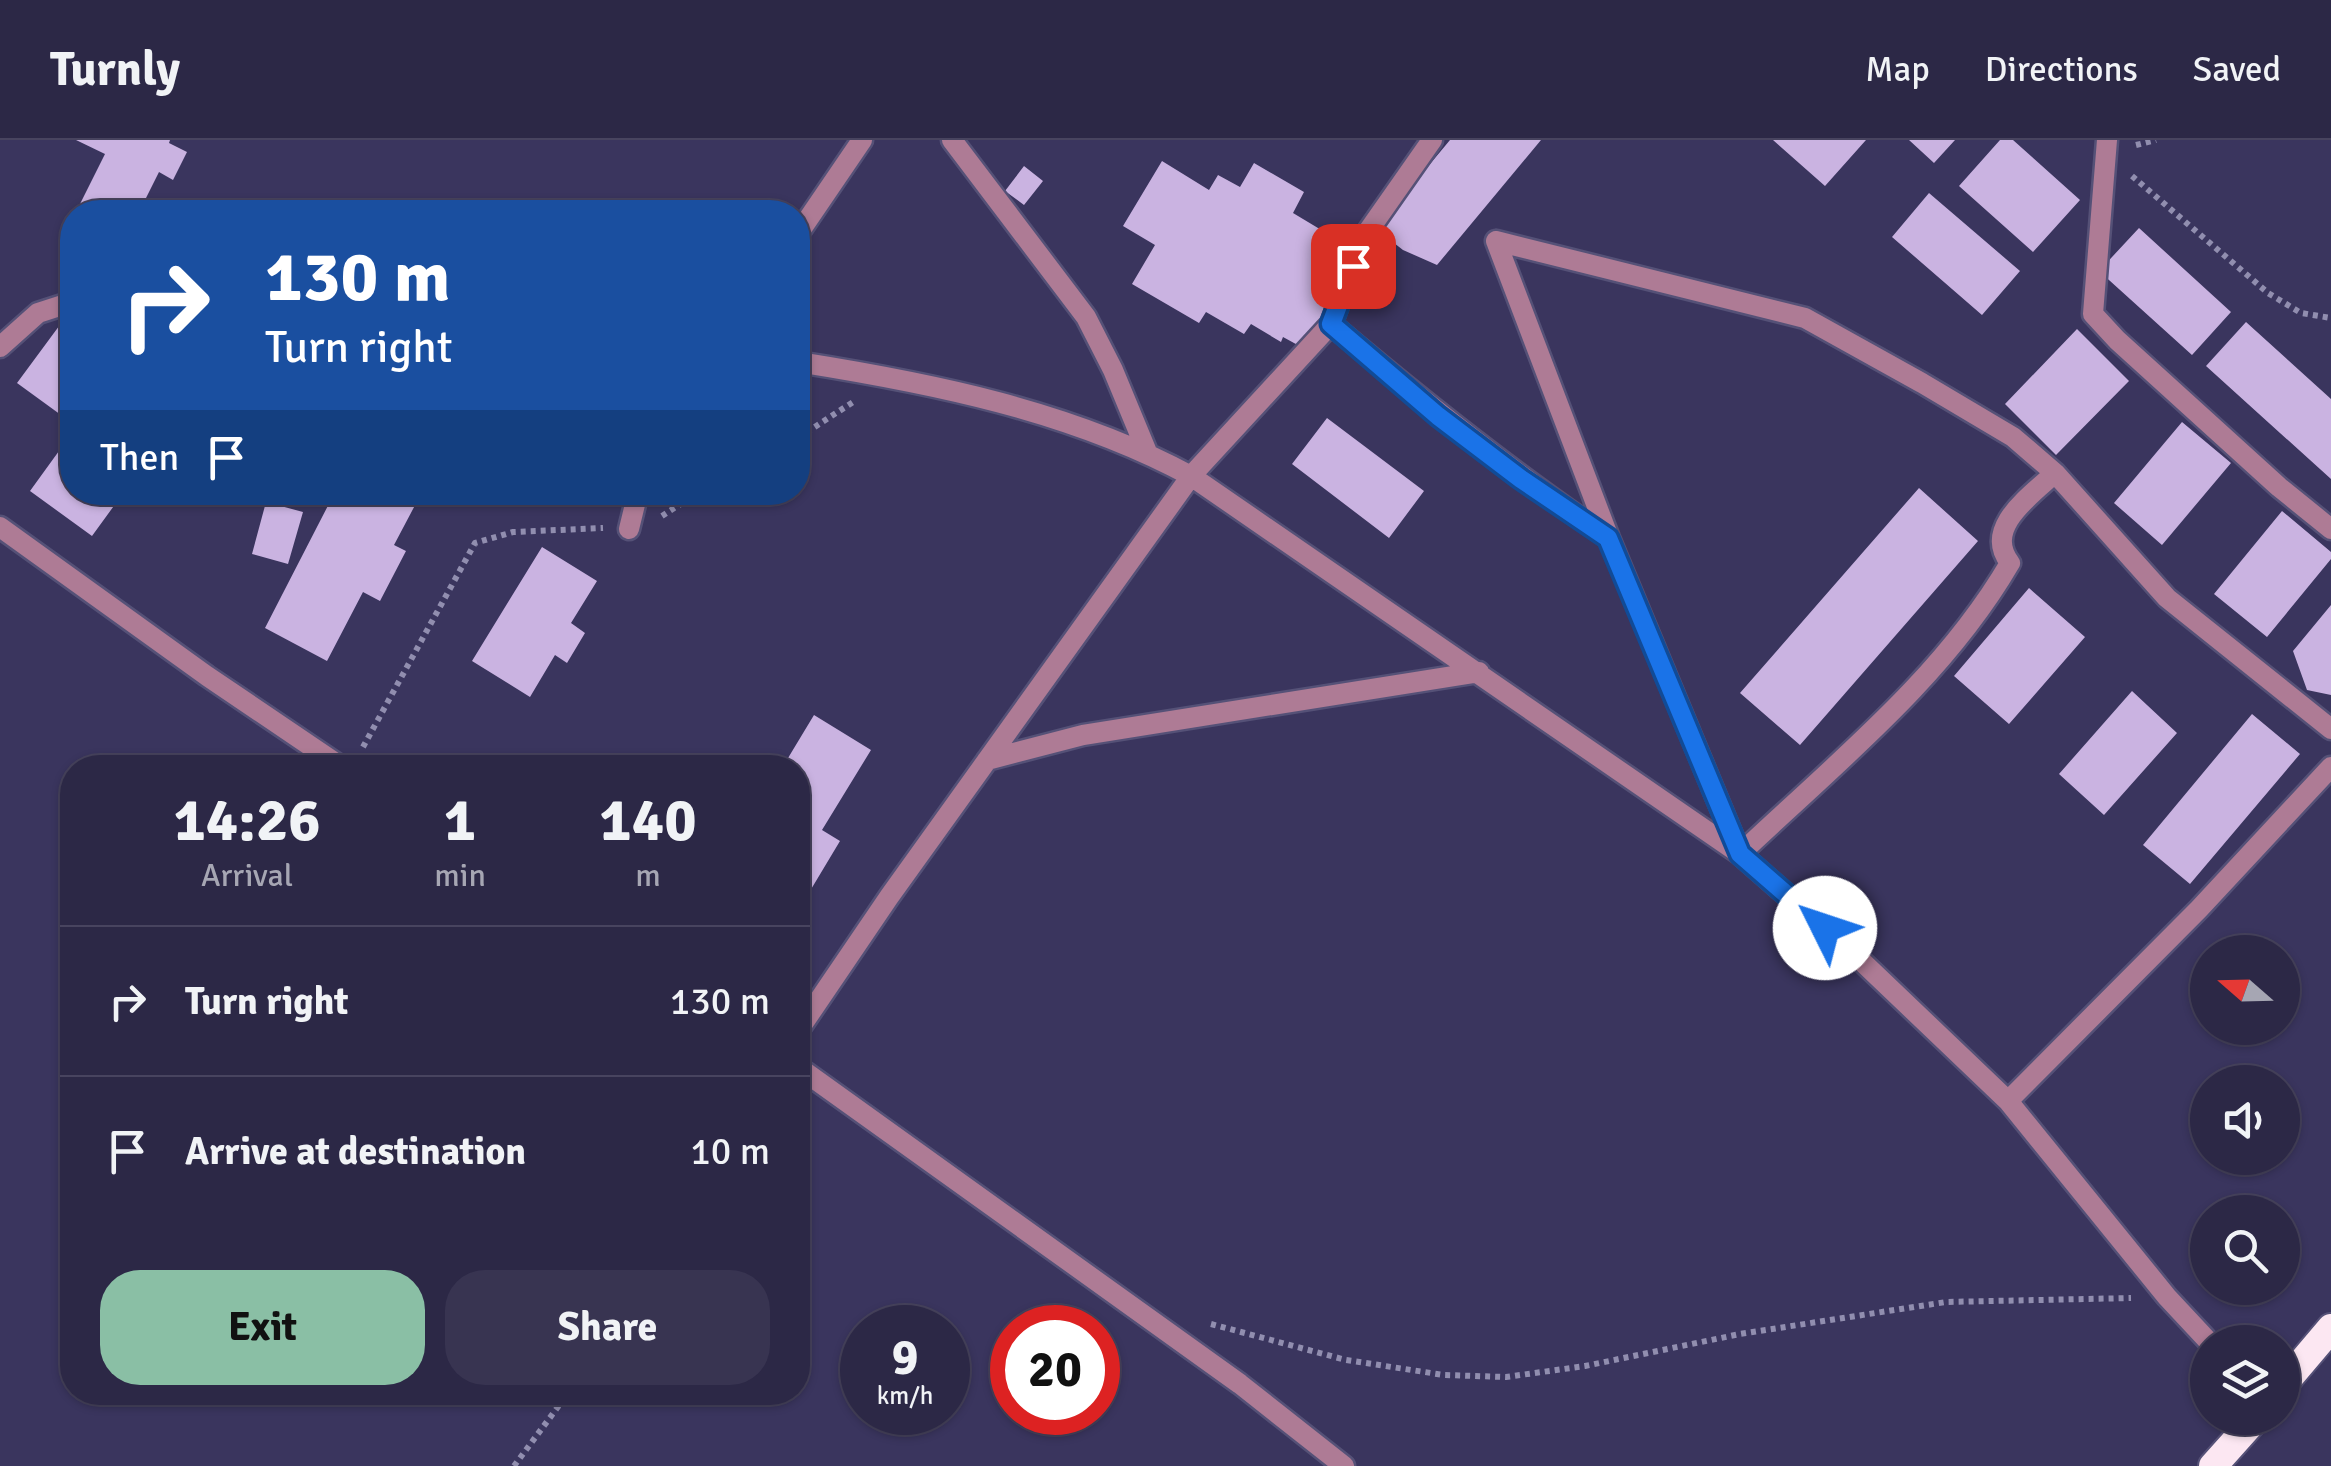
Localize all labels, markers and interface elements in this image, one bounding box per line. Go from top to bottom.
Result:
text: Turnly [50,40,180,99]
text: Map [1865,48,1930,91]
text: Directions [1985,48,2138,91]
text: Saved [2193,48,2281,91]
pin [1311,224,1396,309]
text: 130 m [265,234,450,320]
icon: arrive [1326,239,1381,294]
icon: right [100,240,230,370]
text: Turn right [265,320,453,375]
icon: arrive [199,430,254,485]
text: Then [100,434,179,481]
text: 14:26 [173,784,321,858]
text: 1 [444,784,476,858]
text: 140 [599,784,697,858]
text: Arrival [201,856,293,895]
text: min [434,856,486,895]
text: m [635,856,661,895]
position arrow [1773,876,1877,980]
north arrow [2190,935,2300,1045]
map controls [2190,935,2300,1435]
icon: right [100,974,155,1029]
text: Turn right [185,978,349,1025]
text: 130 m [670,978,770,1025]
button: sound [2190,1065,2300,1175]
icon: arrive [100,1124,155,1179]
text: Arrive at destination [185,1128,526,1175]
text: 10 m [690,1128,770,1175]
button: search [2190,1195,2300,1305]
button: Exit [100,1270,425,1385]
button: Share [445,1270,770,1385]
speed limit sign: 20 [990,1305,1120,1435]
button: layers [2190,1325,2300,1435]
text: 9 [891,1327,919,1389]
text: km/h [877,1380,933,1411]

